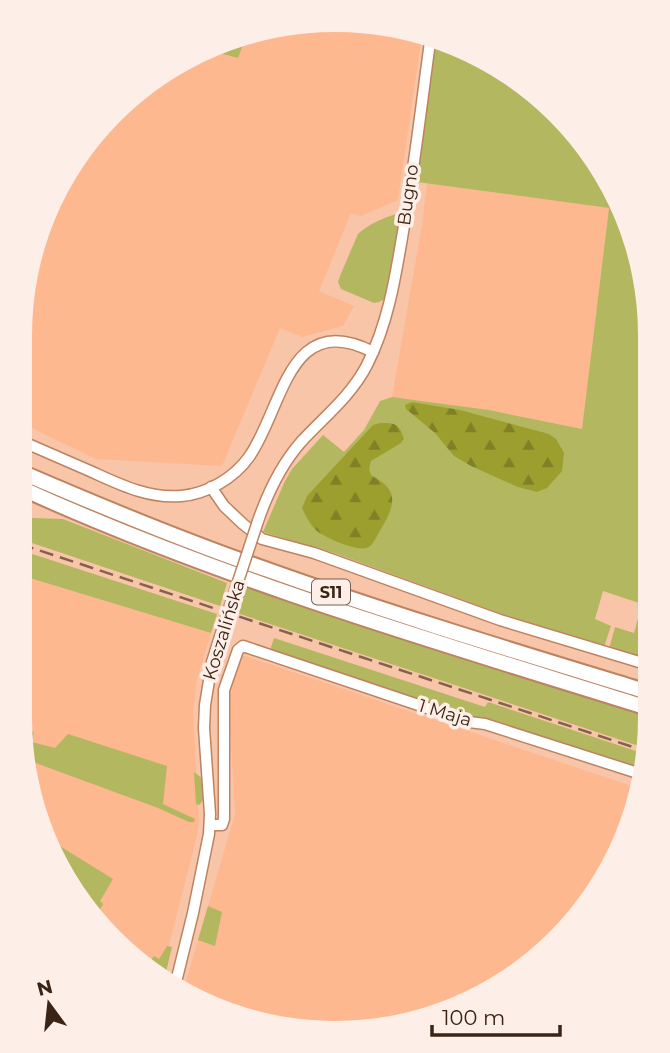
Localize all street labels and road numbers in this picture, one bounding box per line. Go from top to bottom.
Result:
street label: Bugno [393,163,423,227]
street label: Koszalińska [198,577,250,683]
road number: S11 [312,580,350,604]
street label: 1 Maja [416,695,474,731]

